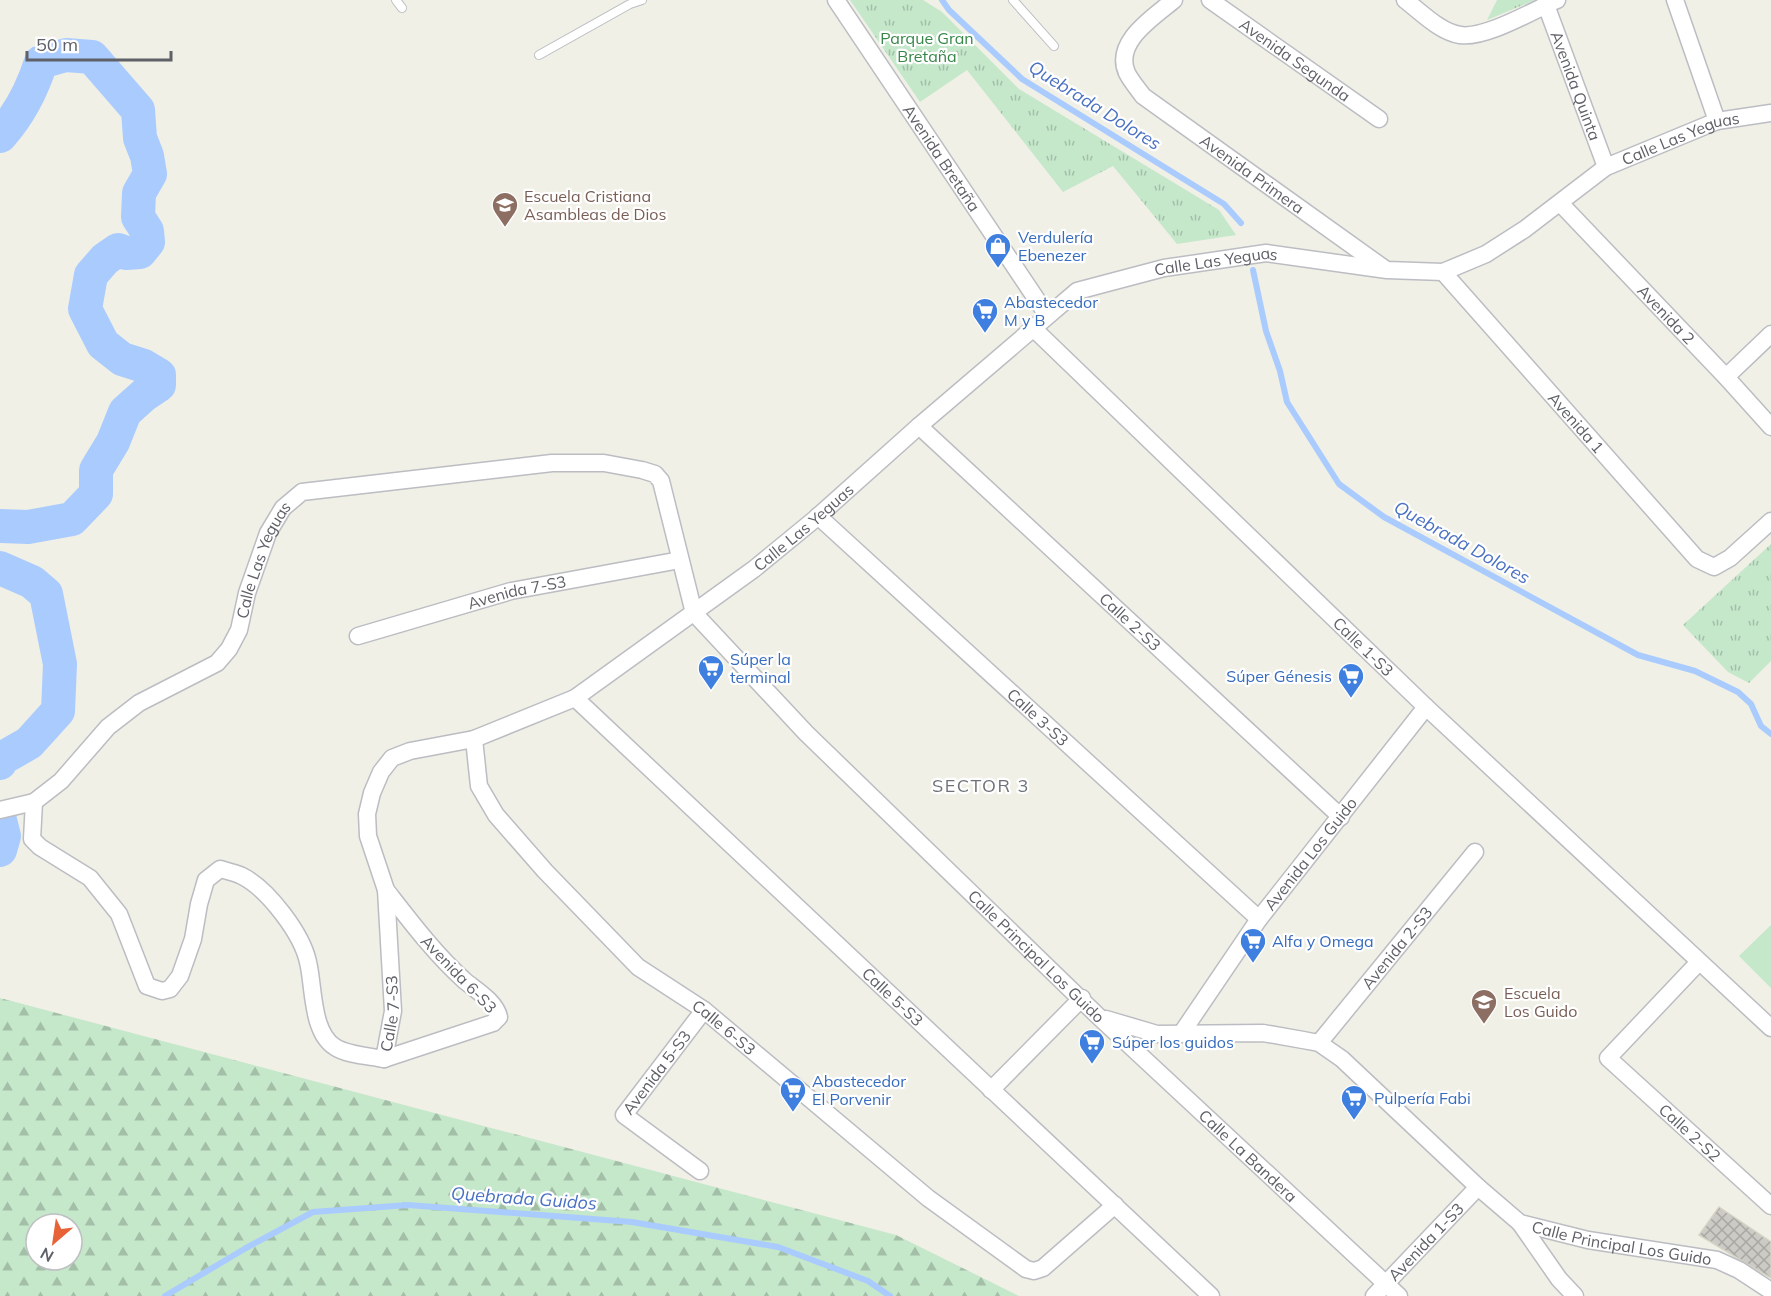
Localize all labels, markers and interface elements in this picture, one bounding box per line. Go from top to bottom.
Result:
street label: Avenida Segunda [1236,14,1354,106]
scale bar [27,24,171,62]
park label: Parque Gran Bretaña [880,28,974,66]
street label: Avenida Quinta [1547,28,1605,143]
text: 50 m [36,33,78,56]
water label: Quebrada Dolores [1025,55,1166,155]
street label: Avenida Bretaña [899,101,985,215]
street label: Calle Las Yeguas [1619,108,1741,169]
street label: Avenida Primera [1196,130,1308,218]
place label: Escuela Cristiana Asambleas de Dios [524,186,666,224]
school or university icon: Escuela Cristiana Asambleas de Dios [490,190,520,228]
place label: Verdulería Ebenezer [1018,227,1093,265]
shop icon: Verdulería Ebenezer [983,231,1013,269]
street label: Calle Las Yeguas [1152,243,1279,280]
street label: Avenida 2 [1633,281,1699,348]
place label: Abastecedor M y B [1004,292,1098,330]
supermarket icon: Abastecedor M y B [970,296,1000,334]
street label: Avenida 1 [1544,388,1608,457]
street label: Calle Las Yeguas [749,479,858,575]
water label: Quebrada Dolores [1390,495,1534,589]
street label: Calle Las Yeguas [232,496,294,620]
street label: Avenida 7-S3 [465,571,568,613]
street label: Calle 2-S3 [1095,588,1165,655]
street label: Calle 1-S3 [1329,613,1398,680]
place label: Súper la terminal [730,649,791,687]
supermarket icon: Súper la terminal [696,653,726,691]
supermarket icon: Súper Génesis [1336,661,1366,699]
place label: Súper Génesis [1226,666,1332,686]
street label: Calle 3-S3 [1003,684,1073,750]
district label: SECTOR 3 [932,774,1030,797]
street label: Avenida Los Guido [1260,793,1361,914]
street label: Calle Principal Los Guido [964,886,1109,1027]
street label: Avenida 2-S3 [1357,902,1436,993]
supermarket icon: Alfa y Omega [1238,926,1268,964]
street label: Avenida 6-S3 [417,931,501,1017]
place label: Alfa y Omega [1272,931,1374,951]
street label: Calle 5-S3 [858,963,927,1030]
street label: Calle 7-S3 [376,975,403,1053]
place label: Escuela Los Guido [1504,983,1577,1021]
school or university icon: Escuela Los Guido [1469,987,1499,1025]
street label: Calle 6-S3 [688,995,760,1059]
street label: Avenida 5-S3 [618,1026,695,1119]
supermarket icon: Súper los guidos [1077,1027,1107,1065]
place label: Súper los guidos [1112,1032,1234,1052]
place label: Abastecedor El Porvenir [812,1071,906,1109]
supermarket icon: Abastecedor El Porvenir [778,1075,808,1113]
supermarket icon: Pulpería Fabi [1339,1083,1369,1121]
place label: Pulpería Fabi [1374,1088,1471,1108]
street label: Calle 2-S2 [1655,1099,1725,1166]
street label: Calle La Bandera [1195,1105,1301,1206]
water label: Quebrada Guidos [450,1181,598,1215]
street label: Avenida 1-S3 [1384,1198,1468,1285]
north arrow [24,1212,84,1272]
street label: Calle Principal Los Guido [1530,1216,1713,1269]
text: N [37,1243,57,1267]

